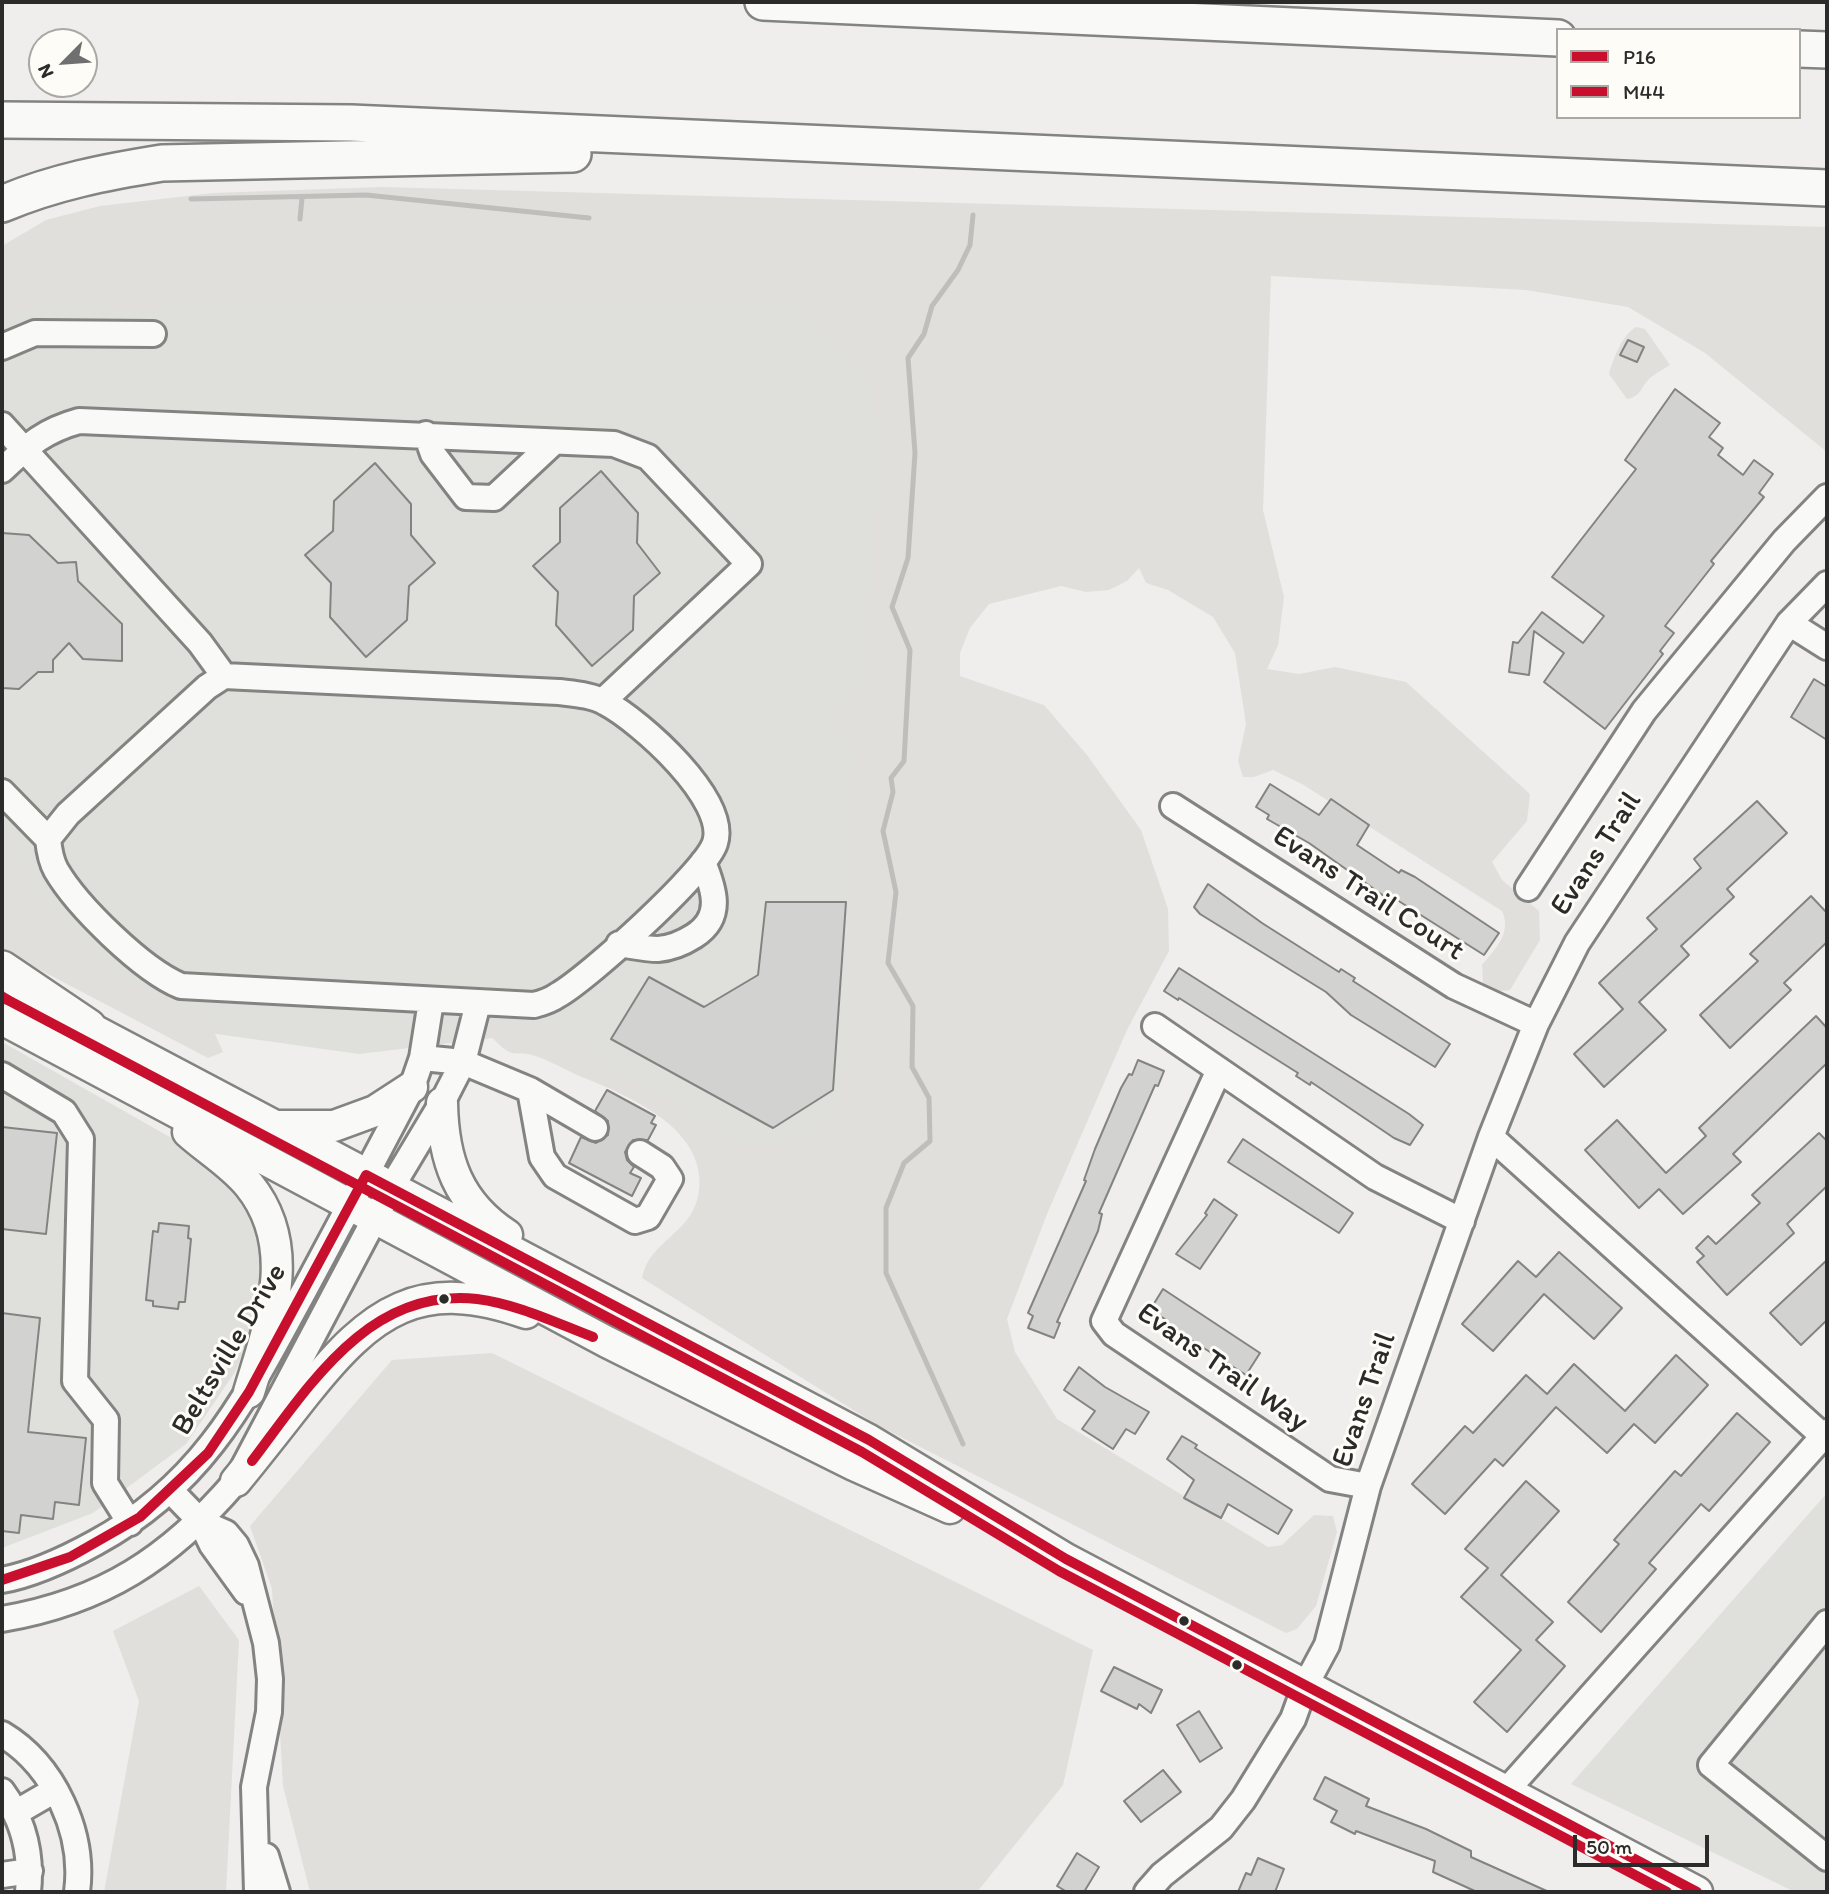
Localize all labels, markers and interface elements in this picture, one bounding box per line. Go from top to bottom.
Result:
north arrow [28,28,98,98]
legend [1556,28,1801,119]
text: P16 [1623,44,1656,69]
text: N [32,61,58,82]
text: M44 [1623,79,1665,104]
street label: Evans Trail [1544,785,1650,923]
street label: Evans Trail Court [1265,819,1471,969]
street label: Beltsville Drive [165,1257,295,1443]
unlabelled marker [437,1292,451,1306]
street label: Evans Trail Way [1129,1296,1315,1440]
street label: Evans Trail [1325,1328,1405,1472]
unlabelled marker [1177,1614,1191,1628]
unlabelled marker [1230,1658,1244,1672]
scale bar [1577,1820,1714,1864]
text: 50 m [1586,1834,1632,1859]

